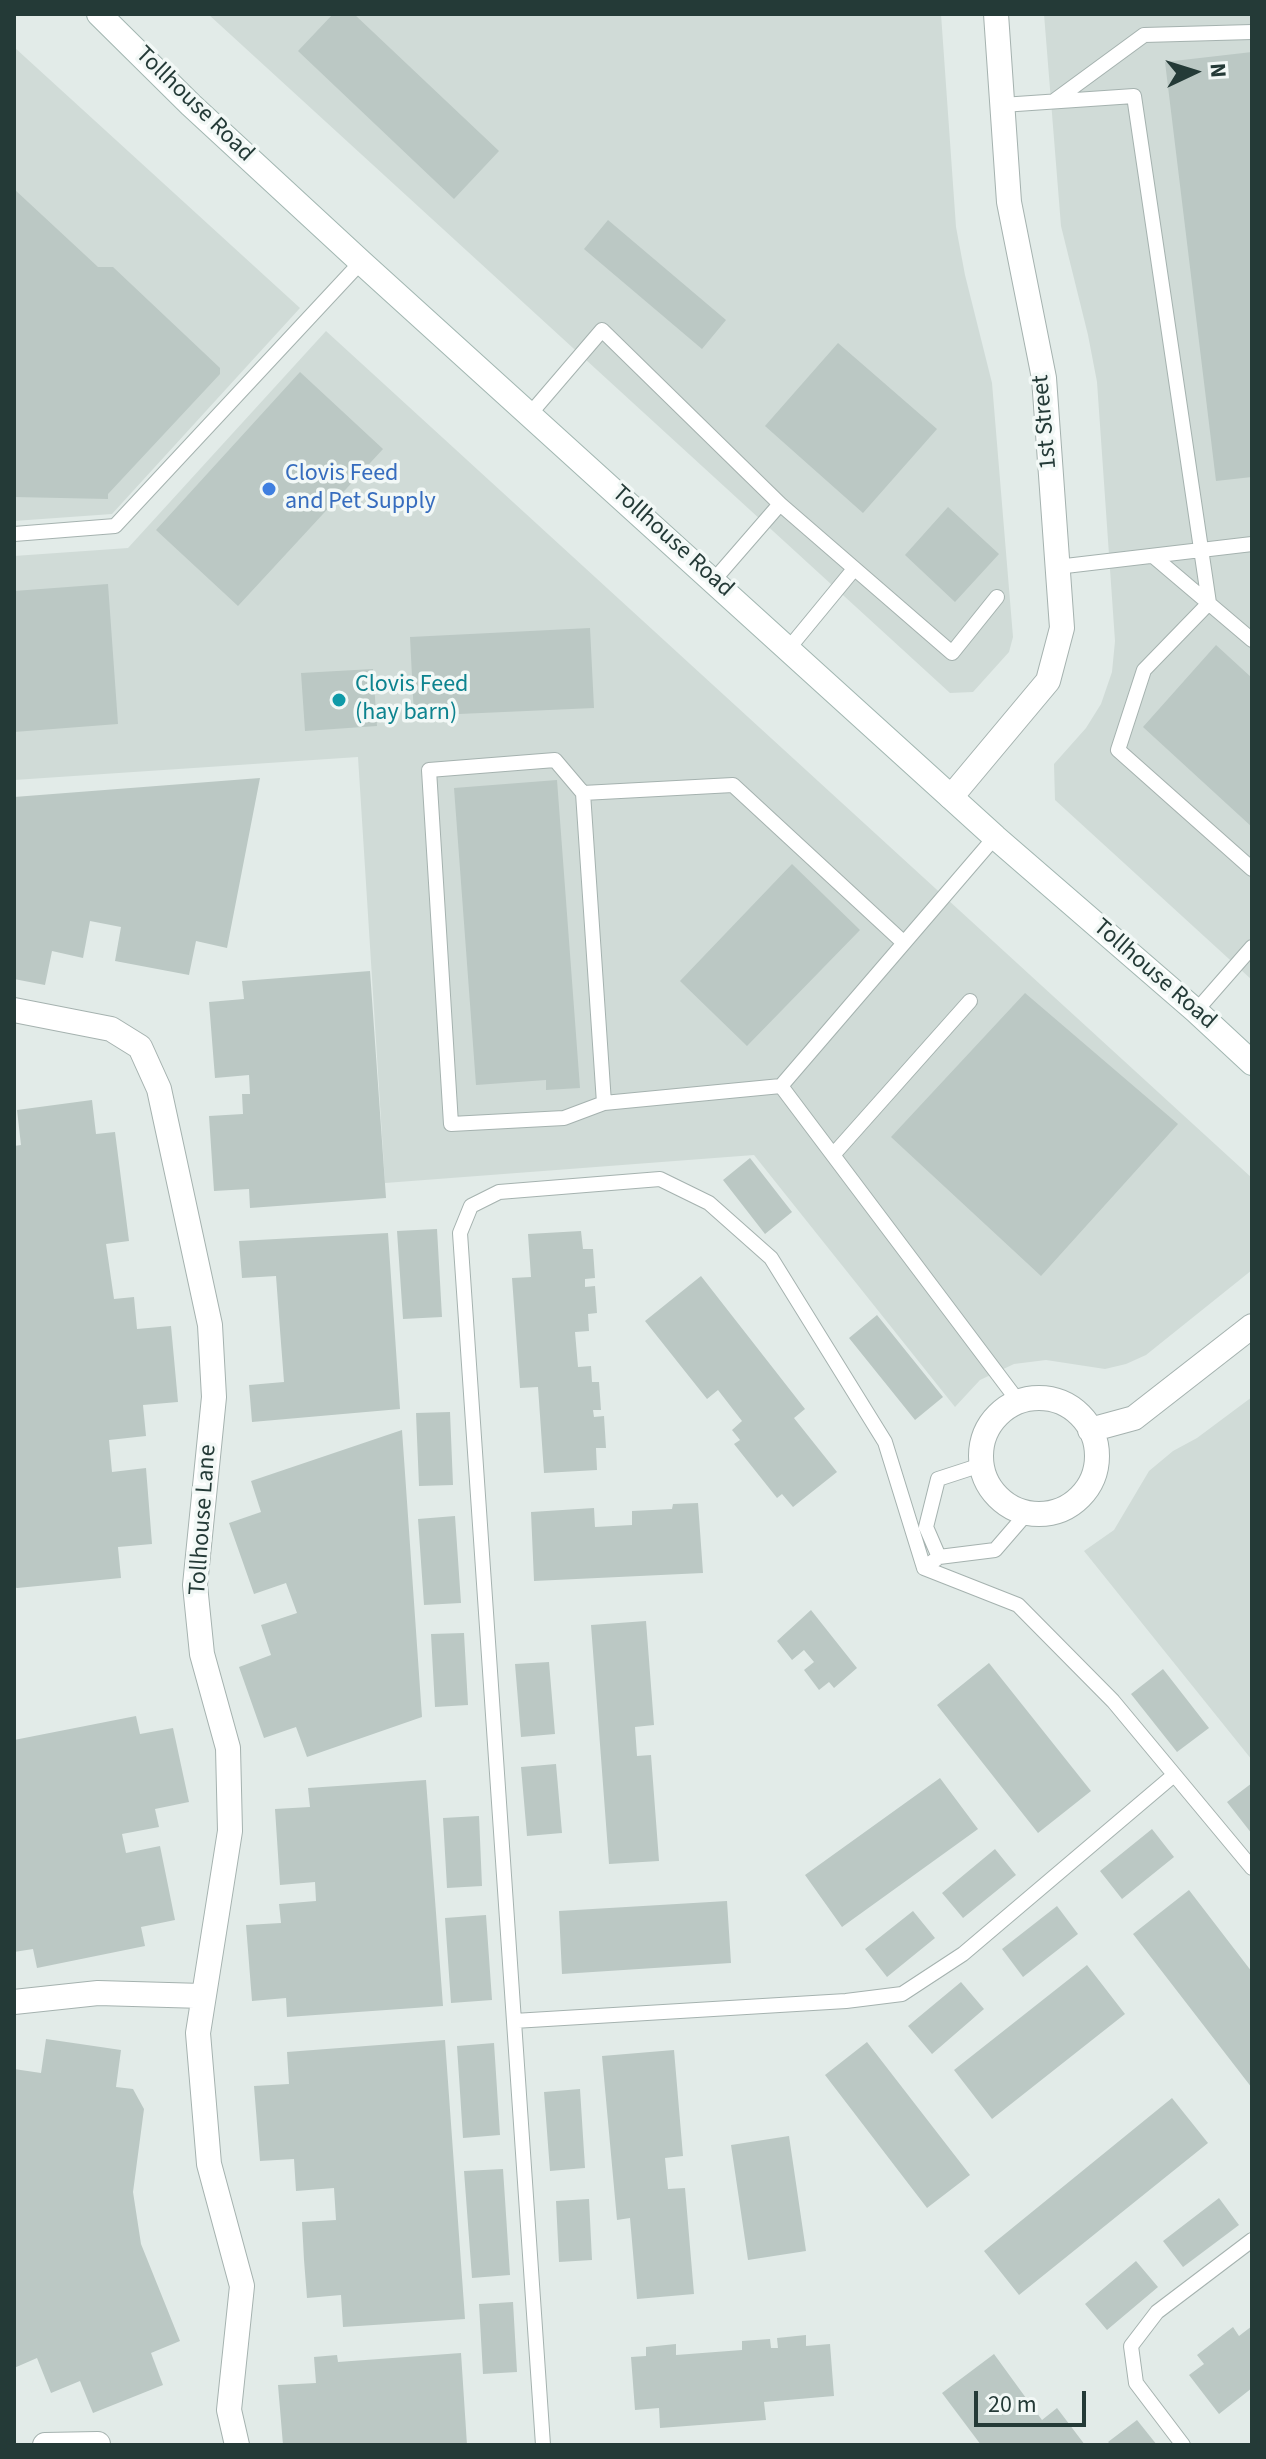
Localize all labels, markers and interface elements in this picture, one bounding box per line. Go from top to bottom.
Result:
north arrow [1154,32,1234,112]
street label: Tollhouse Road [129,41,259,169]
text: N [1201,62,1234,79]
street label: 1st Street [1028,374,1064,470]
place label: Clovis Feed and Pet Supply [285,461,436,517]
marker: Clovis Feed and Pet Supply [260,480,278,498]
street label: Tollhouse Road [605,480,739,604]
place label: Clovis Feed (hay barn) [355,672,468,728]
marker: Clovis Feed (hay barn) [330,691,348,709]
street label: Tollhouse Road [1086,914,1222,1036]
street label: Tollhouse Lane [184,1444,224,1596]
scale bar [978,2375,1090,2425]
text: 20 m [988,2387,1037,2422]

